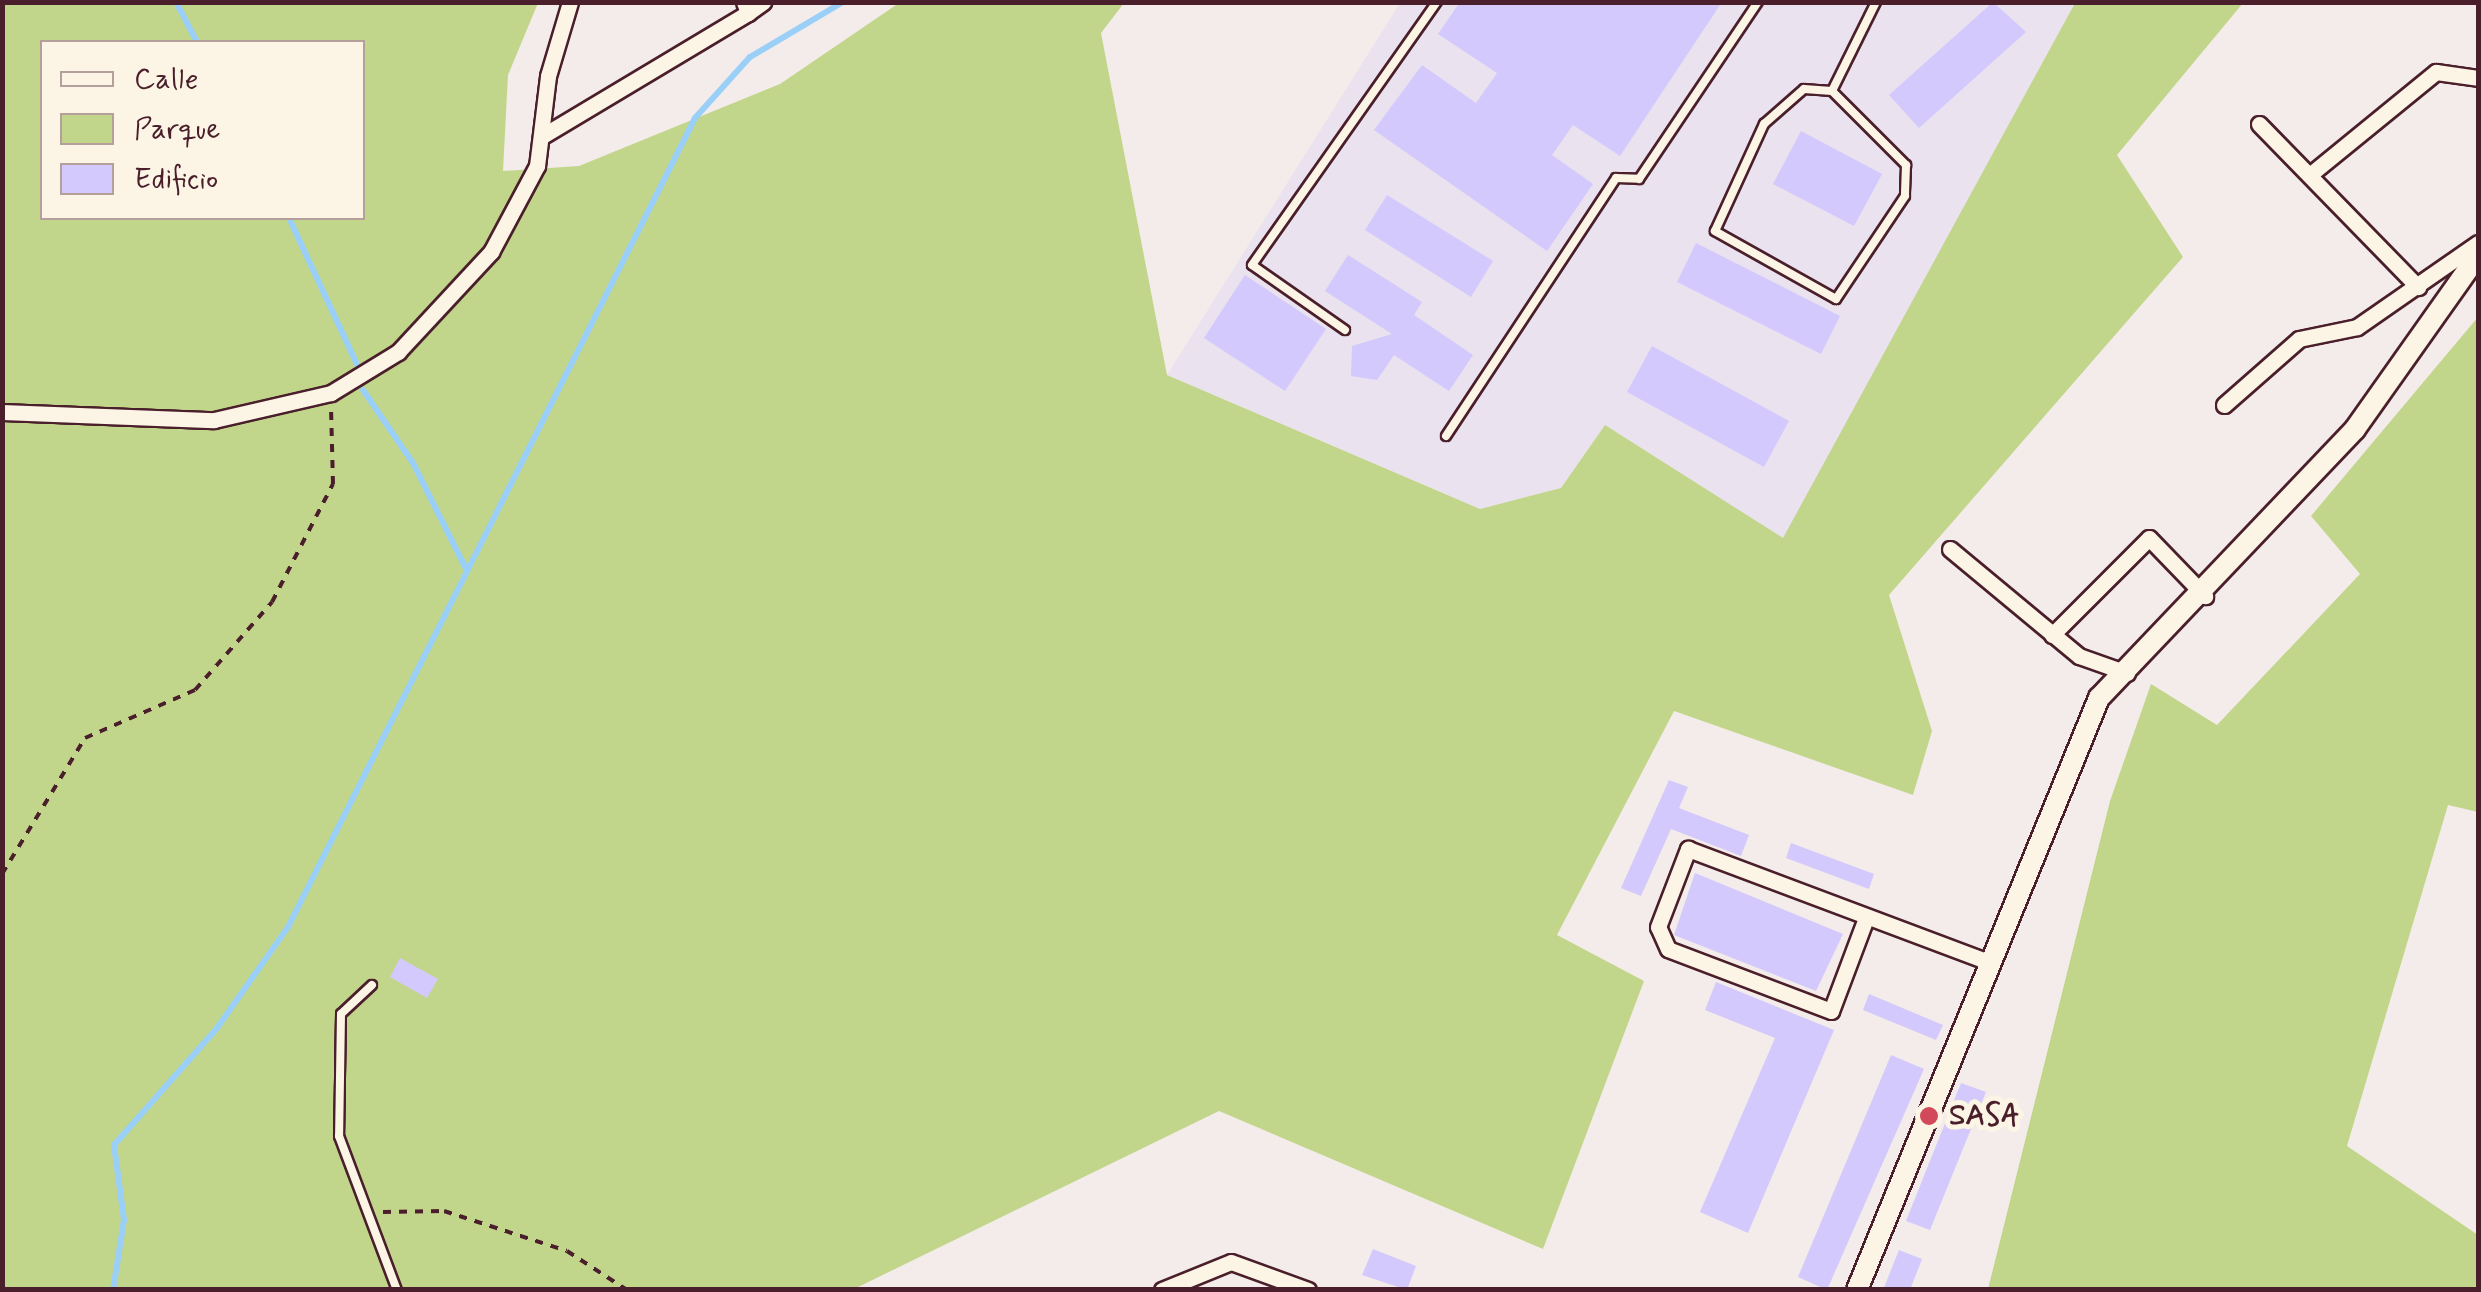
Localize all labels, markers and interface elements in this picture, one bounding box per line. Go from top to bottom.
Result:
legend [40,40,365,220]
text: Calle [134,60,199,99]
text: Parque [134,110,220,149]
text: Edificio [134,160,218,199]
place label: SASA [1949,1098,2019,1134]
marker: SASA [1918,1105,1940,1127]

